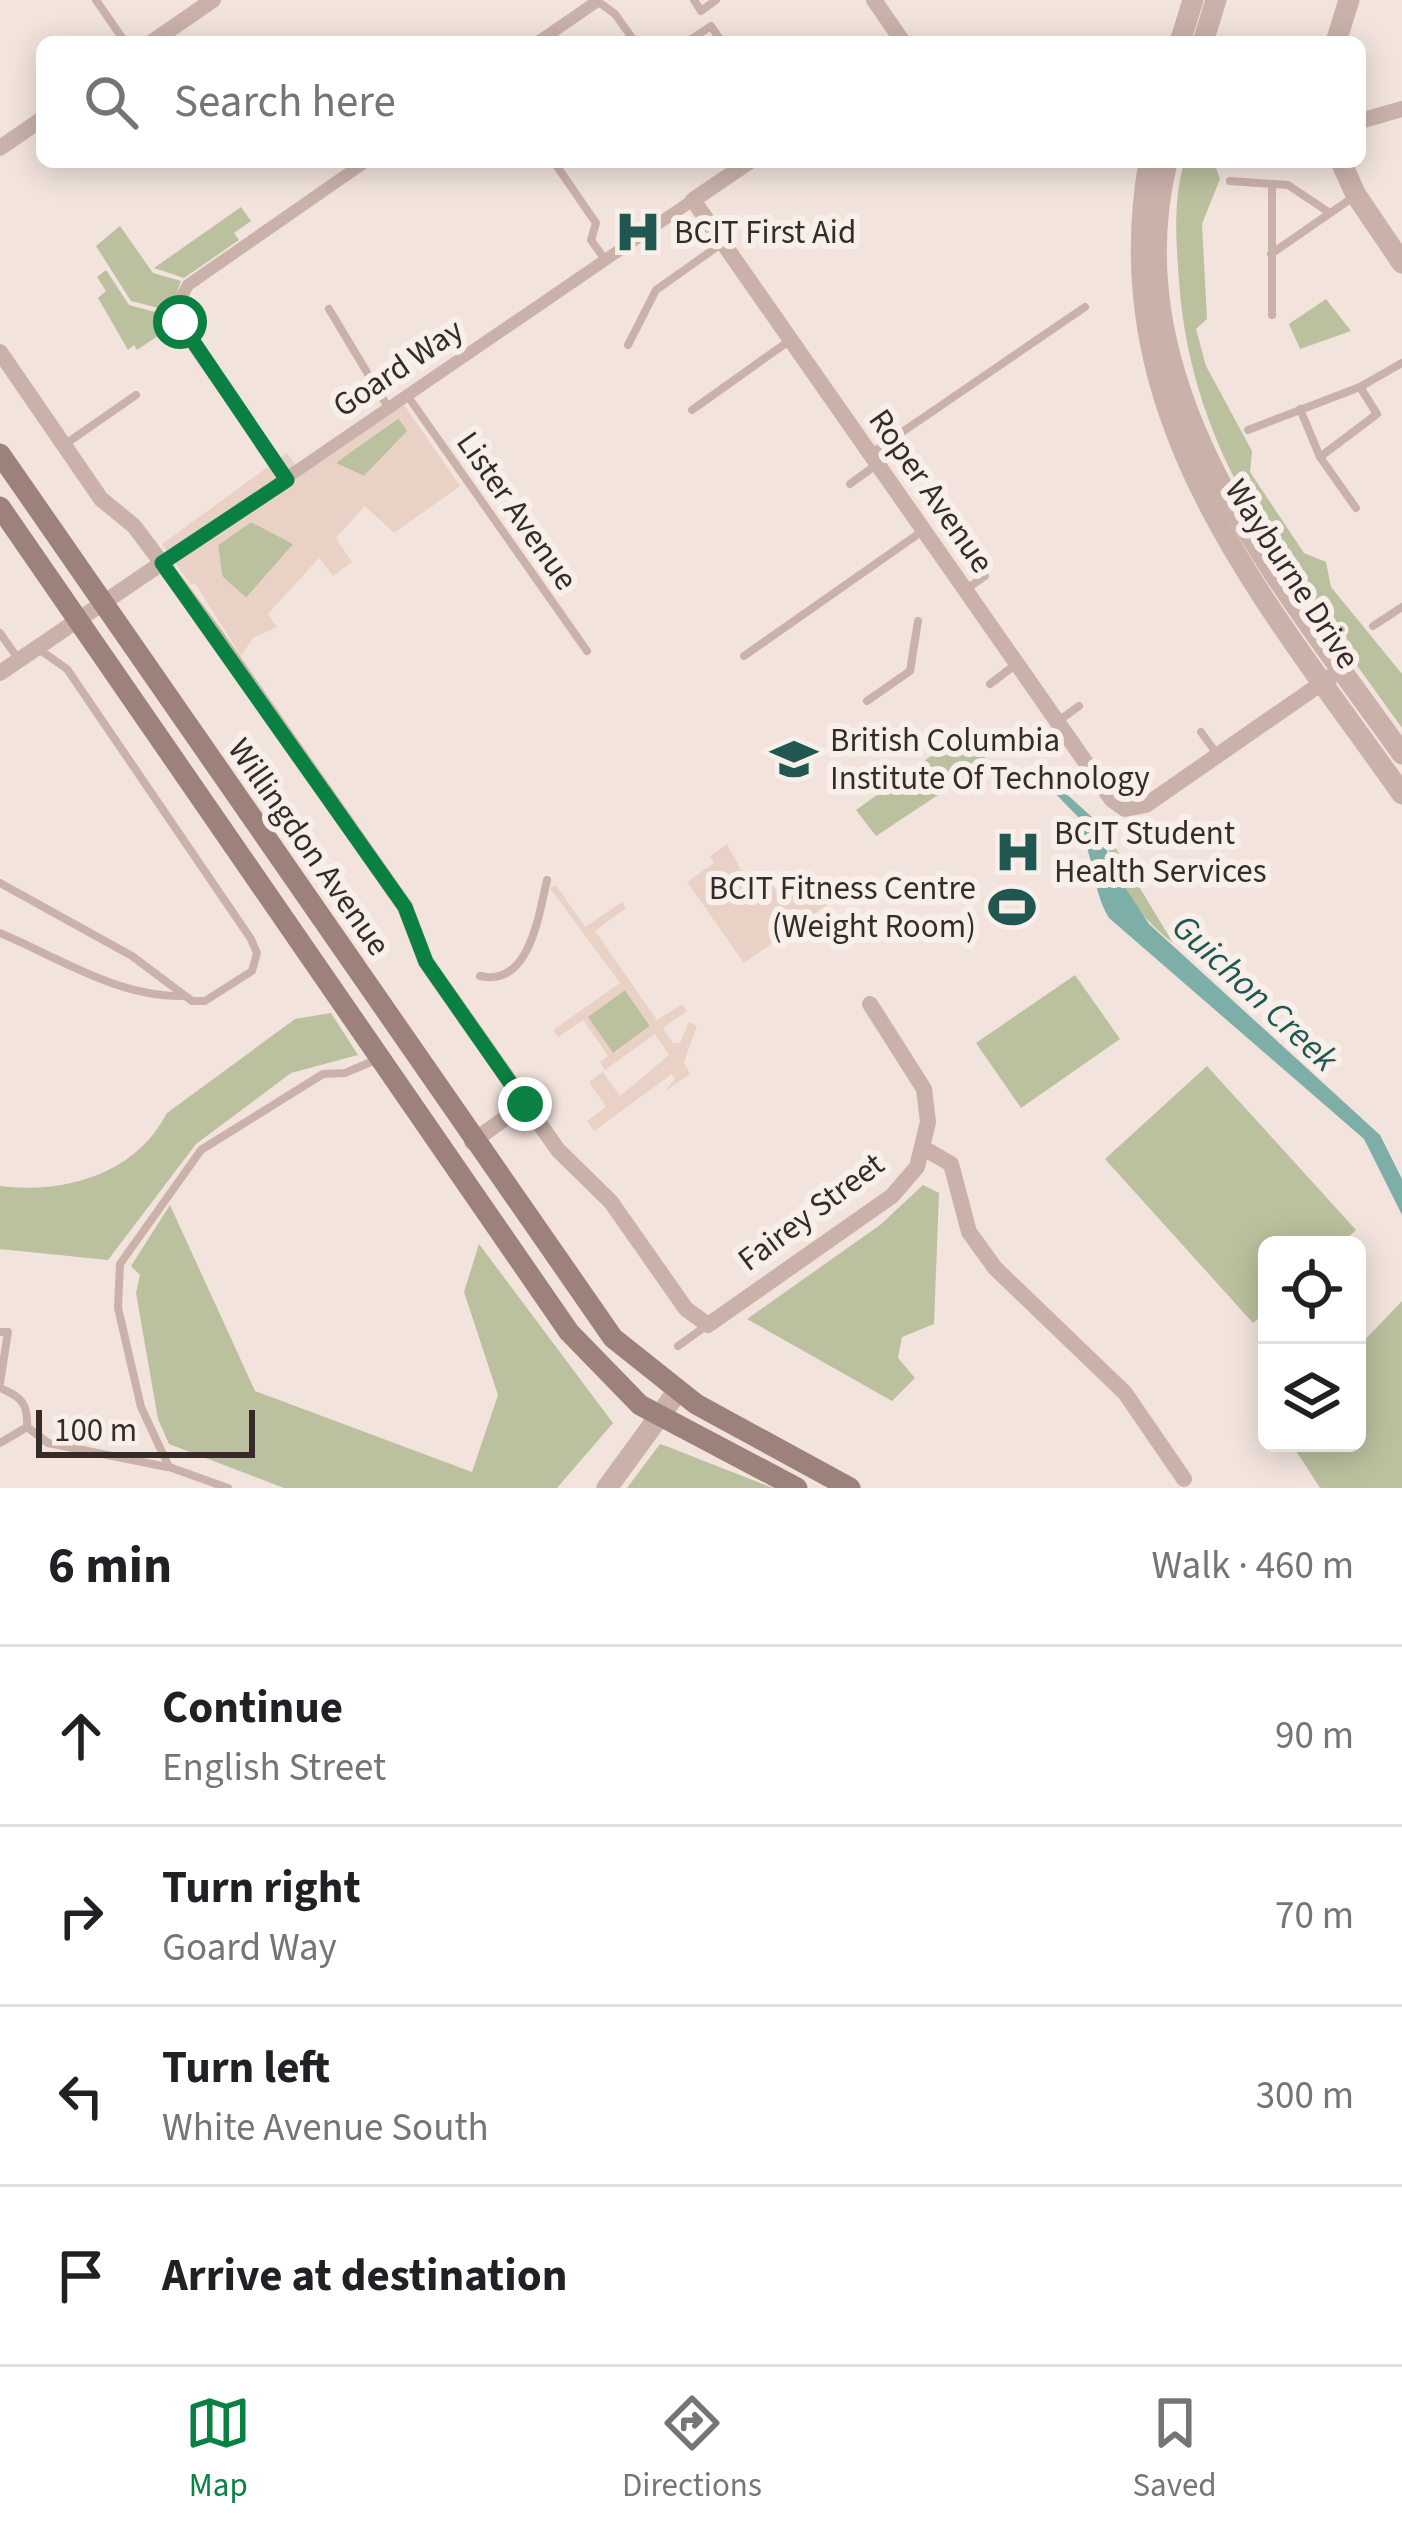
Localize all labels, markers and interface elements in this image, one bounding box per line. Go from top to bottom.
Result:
search box [36,36,1366,168]
icon: search [78,69,144,135]
text: Search here [174,70,396,134]
hospital icon: BCIT First Aid [613,207,663,257]
place label: BCIT First Aid [674,209,856,256]
route start [153,295,207,349]
street label: Goard Way [324,307,473,429]
street label: Roper Avenue [857,399,1005,583]
street label: Lister Avenue [445,422,589,600]
street label: Wayburne Drive [1213,470,1371,678]
place label: British Columbia Institute Of Technology [830,717,1150,802]
street label: Willingdon Avenue [216,729,402,965]
school or university icon: British Columbia Institute Of Technology [769,734,819,784]
place label: BCIT Student Health Services [1054,810,1267,895]
hospital icon: BCIT Student Health Services [993,827,1043,877]
place label: BCIT Fitness Centre (Weight Room) [709,865,976,950]
sports icon: BCIT Fitness Centre (Weight Room) [987,882,1037,932]
water label: Guichon Creek [1160,902,1350,1084]
route end [498,1077,552,1131]
street label: Fairey Street [728,1141,894,1283]
map controls [1258,1236,1366,1452]
button: locate [1258,1236,1366,1344]
button: layers [1258,1344,1366,1452]
scale bar [36,1404,255,1457]
text: 100 m [54,1407,137,1454]
text: 6 min [48,1530,172,1602]
text: Walk · 460 m [1151,1538,1354,1594]
text: Continue [162,1676,343,1740]
icon: ahead [48,1703,114,1769]
text: 90 m [1275,1708,1354,1764]
text: English Street [162,1740,386,1796]
text: Turn right [162,1856,361,1920]
icon: right [48,1883,114,1949]
text: 70 m [1275,1888,1354,1944]
text: Goard Way [162,1920,337,1976]
text: Turn left [162,2036,330,2100]
icon: left [48,2063,114,2129]
text: 300 m [1256,2068,1354,2124]
text: White Avenue South [162,2100,489,2156]
icon: arrive [48,2243,114,2309]
text: Arrive at destination [162,2244,567,2308]
tab: Map [185,2390,251,2509]
tab: Directions [622,2390,762,2509]
tab: Saved [1132,2390,1217,2509]

